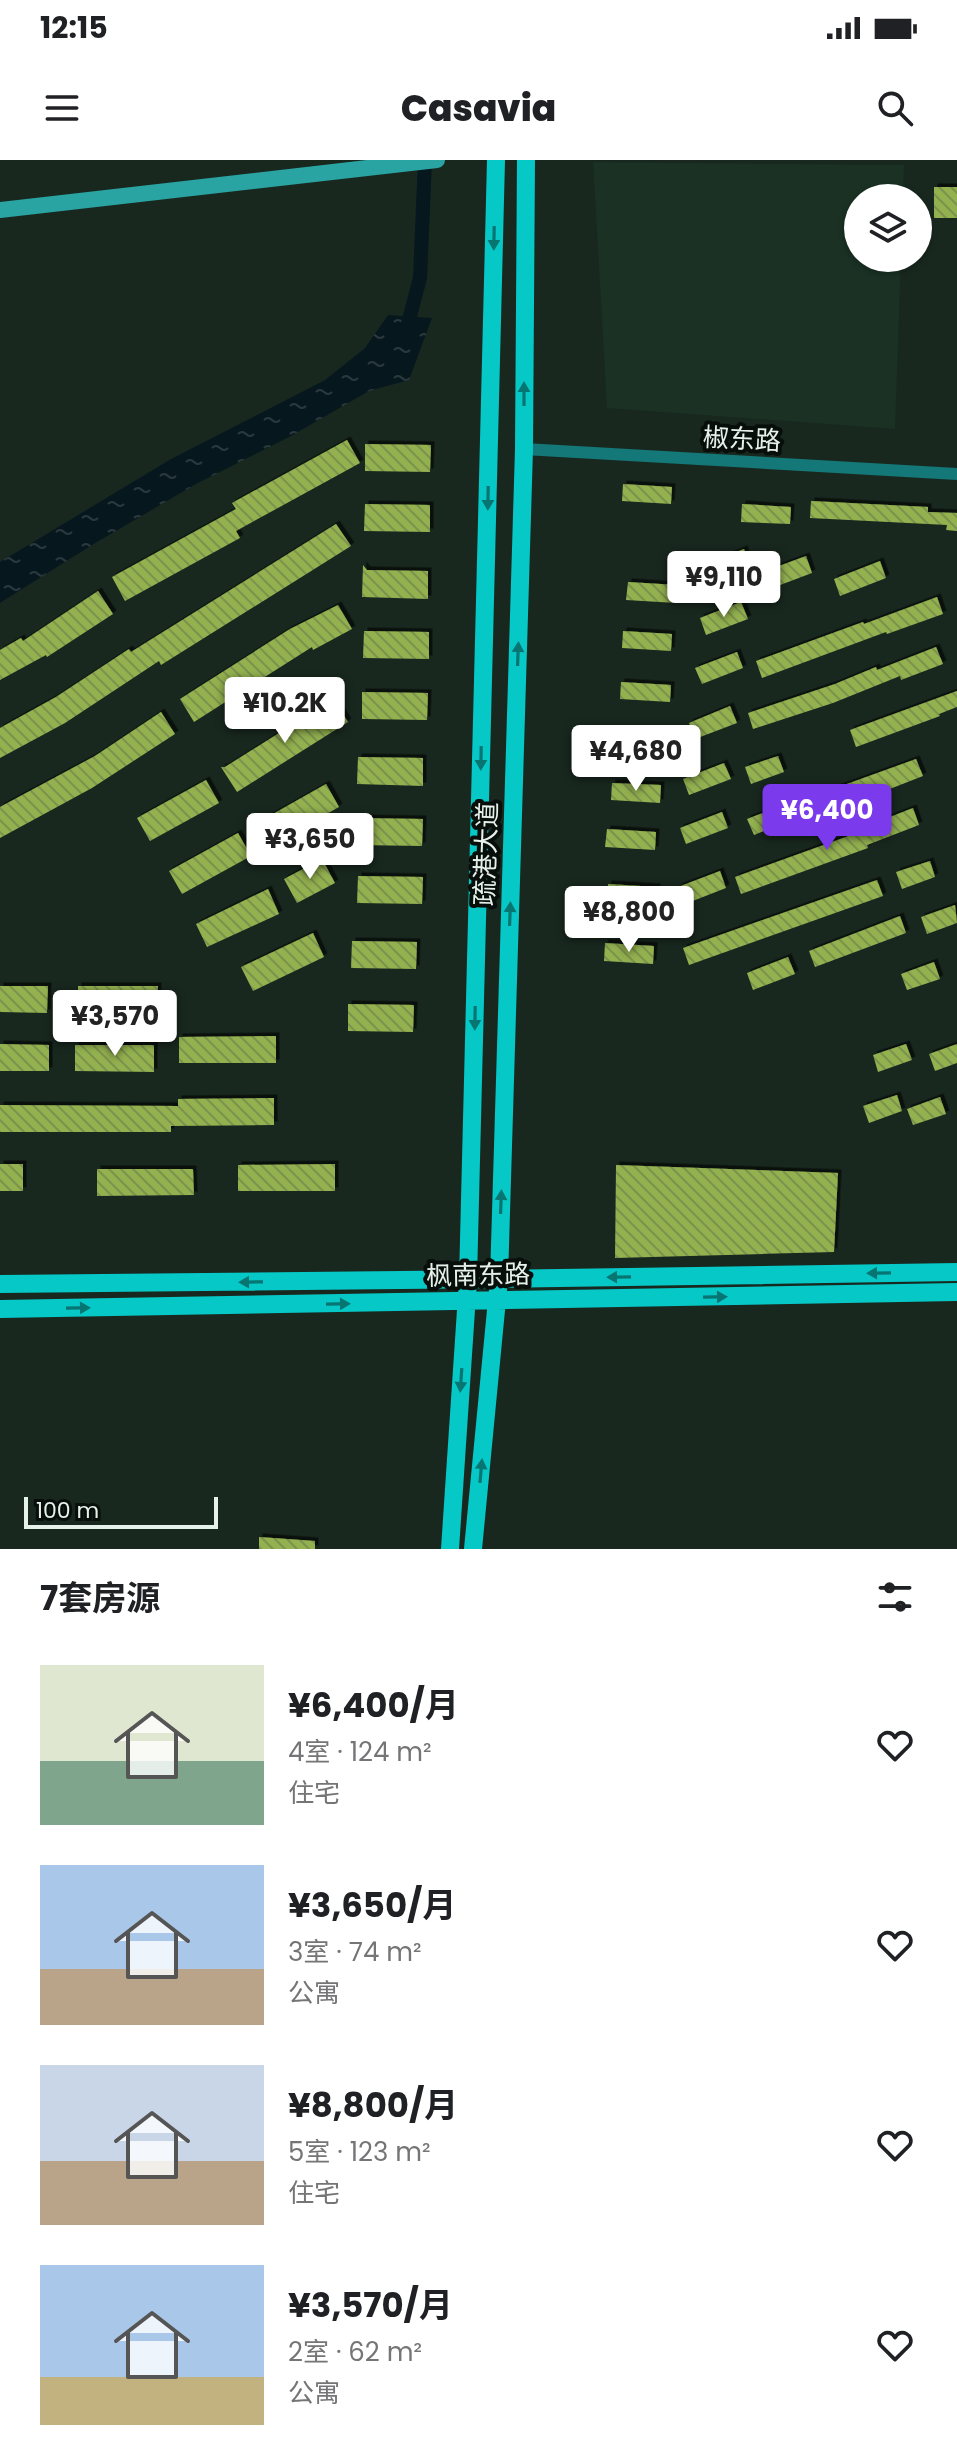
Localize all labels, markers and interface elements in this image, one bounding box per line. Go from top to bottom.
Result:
text: 12:15 [40,6,108,49]
text: Casavia [401,83,556,134]
icon: menu [40,86,84,130]
icon: search [873,86,917,130]
map controls [844,184,932,272]
button: layers [844,184,932,272]
one-way arrow [488,226,500,251]
one-way arrow [518,381,531,406]
street label: 椒东路 [702,419,782,459]
one-way arrow [481,486,494,511]
pin: ¥9,110 [659,551,789,619]
text: ¥9,110 [685,559,763,595]
one-way arrow [512,641,524,666]
pin: ¥10.2K [220,677,350,745]
text: ¥10.2K [243,685,327,721]
pin: ¥4,680 [571,725,701,793]
text: ¥4,680 [590,733,682,769]
one-way arrow [475,746,488,771]
pin: ¥6,400 [762,784,892,852]
text: ¥6,400 [781,792,873,828]
street label: 疏港大道 [466,801,506,907]
pin: ¥3,650 [245,813,375,881]
text: ¥3,650 [264,821,356,857]
pin: ¥8,800 [564,886,694,954]
text: ¥8,800 [583,894,675,930]
one-way arrow [504,901,517,926]
pin: ¥3,570 [50,990,180,1058]
text: ¥3,570 [71,998,159,1034]
one-way arrow [469,1006,481,1031]
one-way arrow [495,1189,508,1214]
street label: 枫南东路 [426,1256,530,1294]
one-way arrow [866,1267,891,1279]
one-way arrow [606,1271,631,1284]
one-way arrow [238,1276,263,1288]
one-way arrow [703,1291,728,1303]
one-way arrow [326,1298,351,1310]
one-way arrow [66,1302,91,1314]
one-way arrow [455,1368,468,1393]
one-way arrow [474,1458,487,1483]
scale bar [24,1493,218,1529]
text: 100 m [36,1495,99,1526]
text: 7套房源 [40,1574,160,1622]
icon: filters [873,1575,917,1619]
text: ¥6,400/月 [288,1681,459,1729]
icon: home [104,1697,200,1793]
icon: heart [873,1723,917,1767]
text: 4室 · 124 m² [288,1734,432,1770]
text: 住宅 [288,1775,340,1811]
text: ¥3,650/月 [288,1881,456,1929]
icon: home [104,1897,200,1993]
icon: heart [873,1923,917,1967]
text: 3室 · 74 m² [288,1934,422,1970]
text: 公寓 [288,1975,340,2011]
text: ¥8,800/月 [288,2081,458,2129]
icon: home [104,2097,200,2193]
icon: heart [873,2123,917,2167]
text: 5室 · 123 m² [288,2134,431,2170]
text: 住宅 [288,2175,340,2211]
text: ¥3,570/月 [288,2281,453,2329]
icon: home [104,2297,200,2393]
icon: heart [873,2323,917,2367]
text: 2室 · 62 m² [288,2334,422,2370]
text: 公寓 [288,2375,340,2411]

